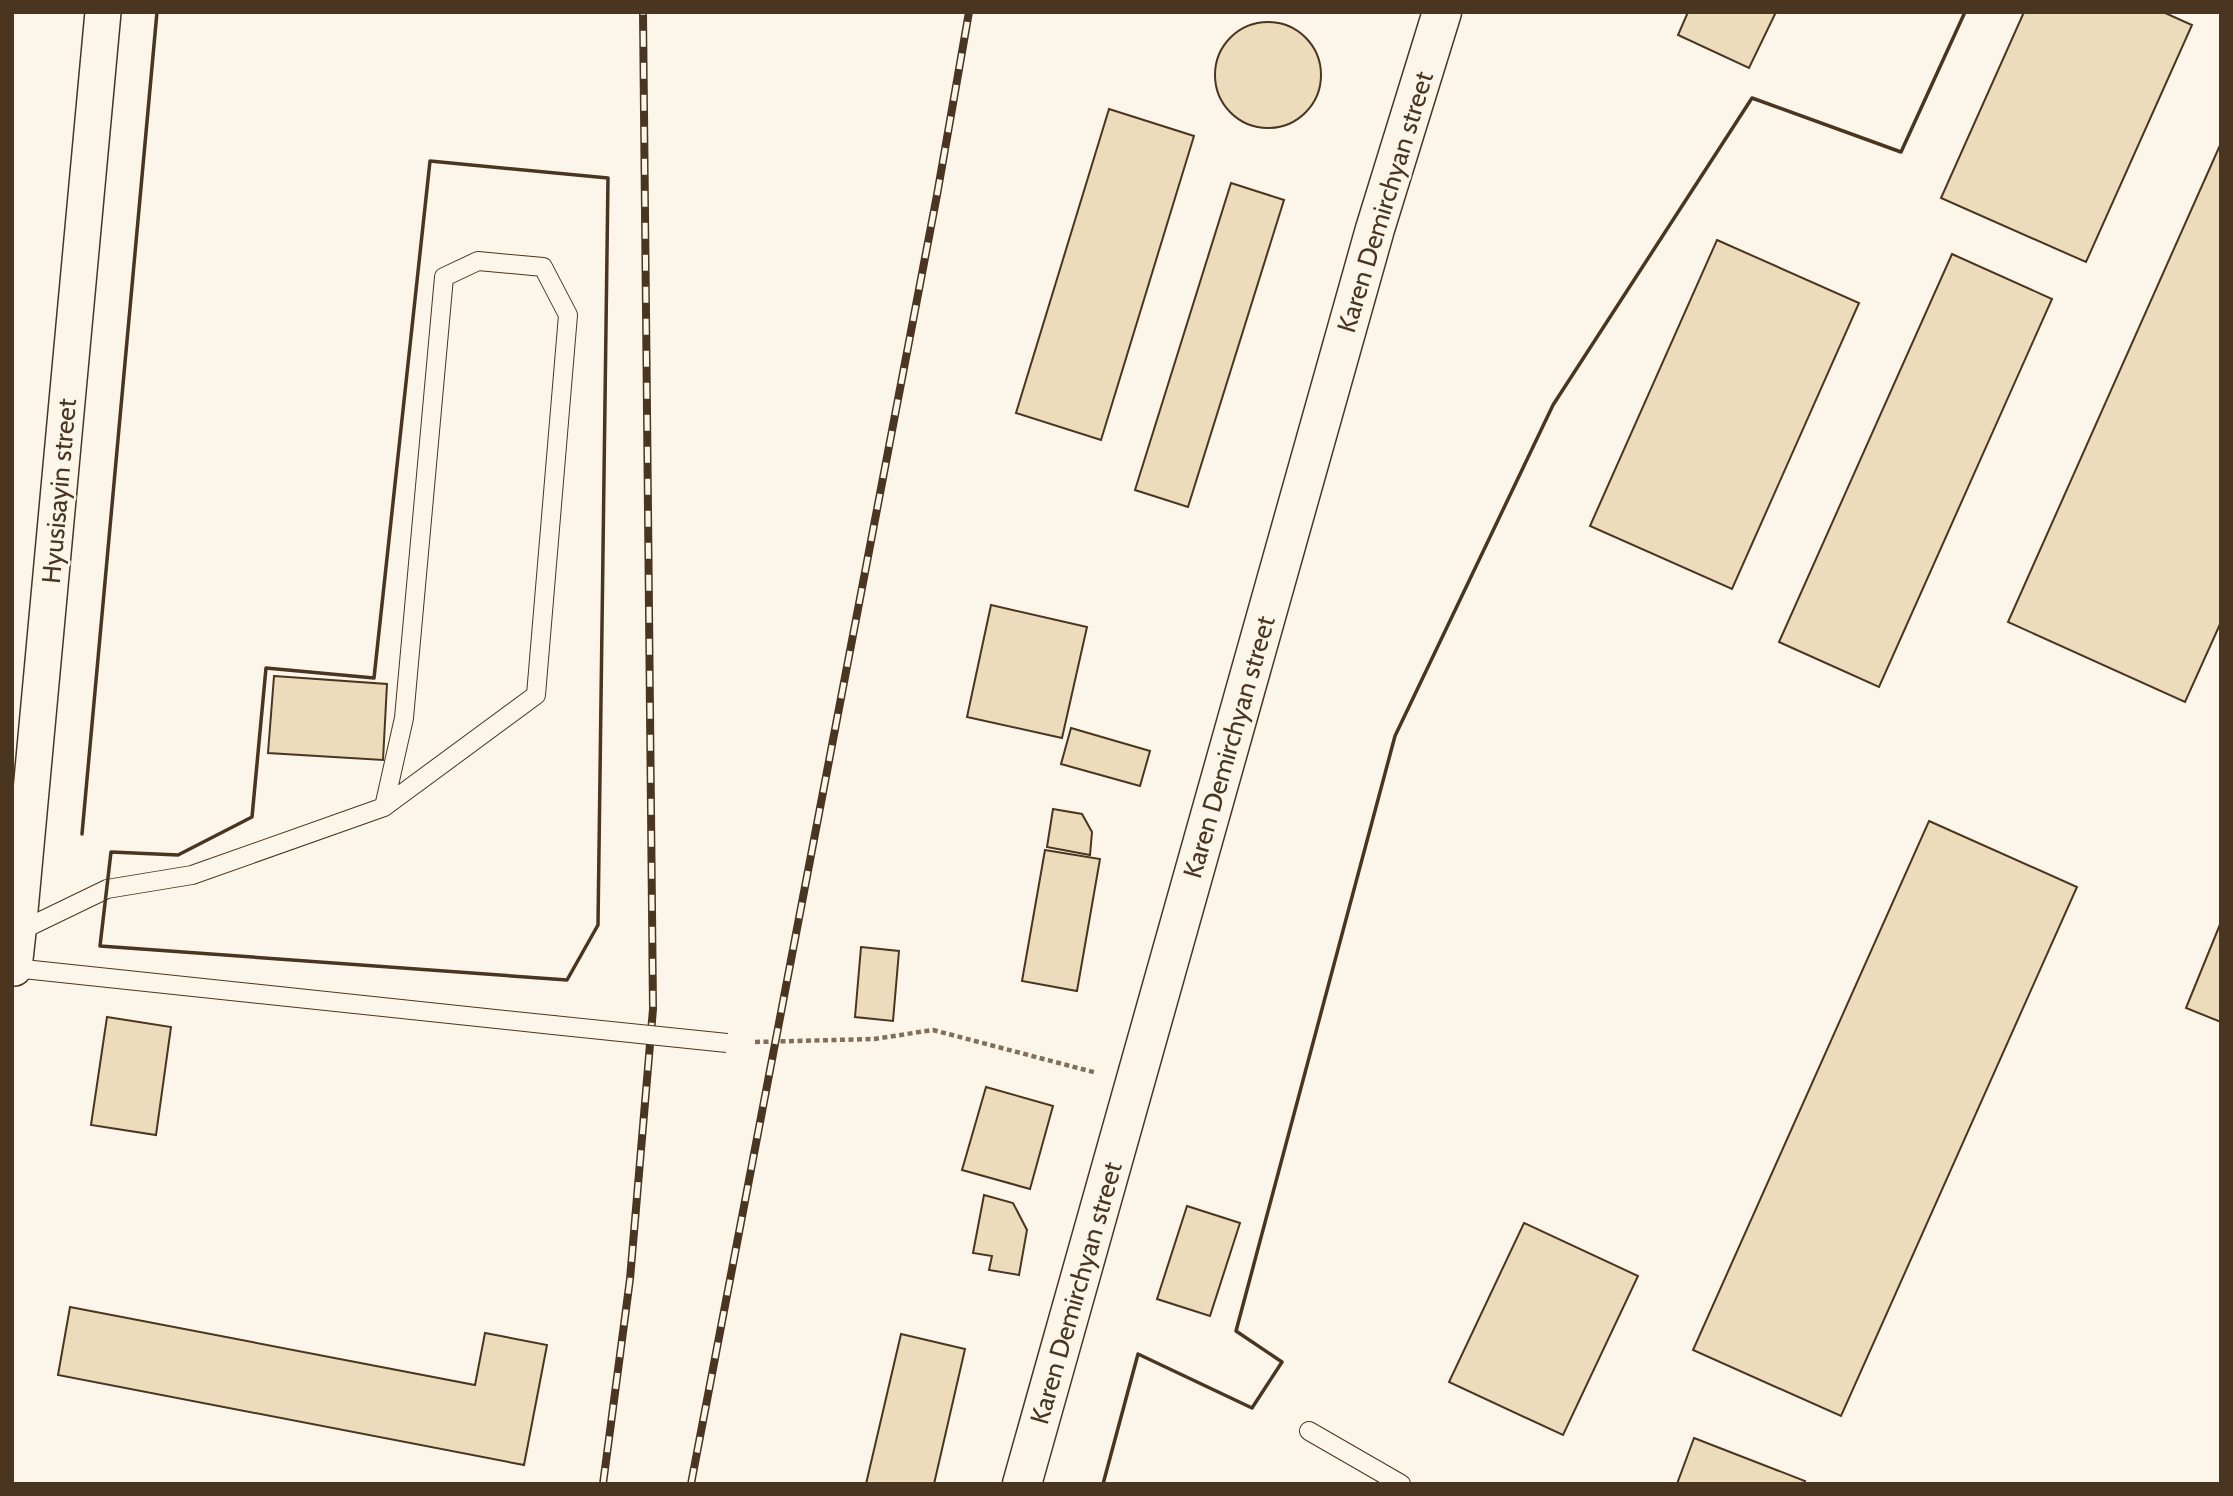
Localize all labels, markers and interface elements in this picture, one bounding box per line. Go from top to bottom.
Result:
street label: Karen Demirchyan street [1330,67,1440,336]
street label: Hyusisayin street [35,397,83,585]
street label: Karen Demirchyan street [1176,612,1282,882]
street label: Karen Demirchyan street [1023,1158,1129,1428]

